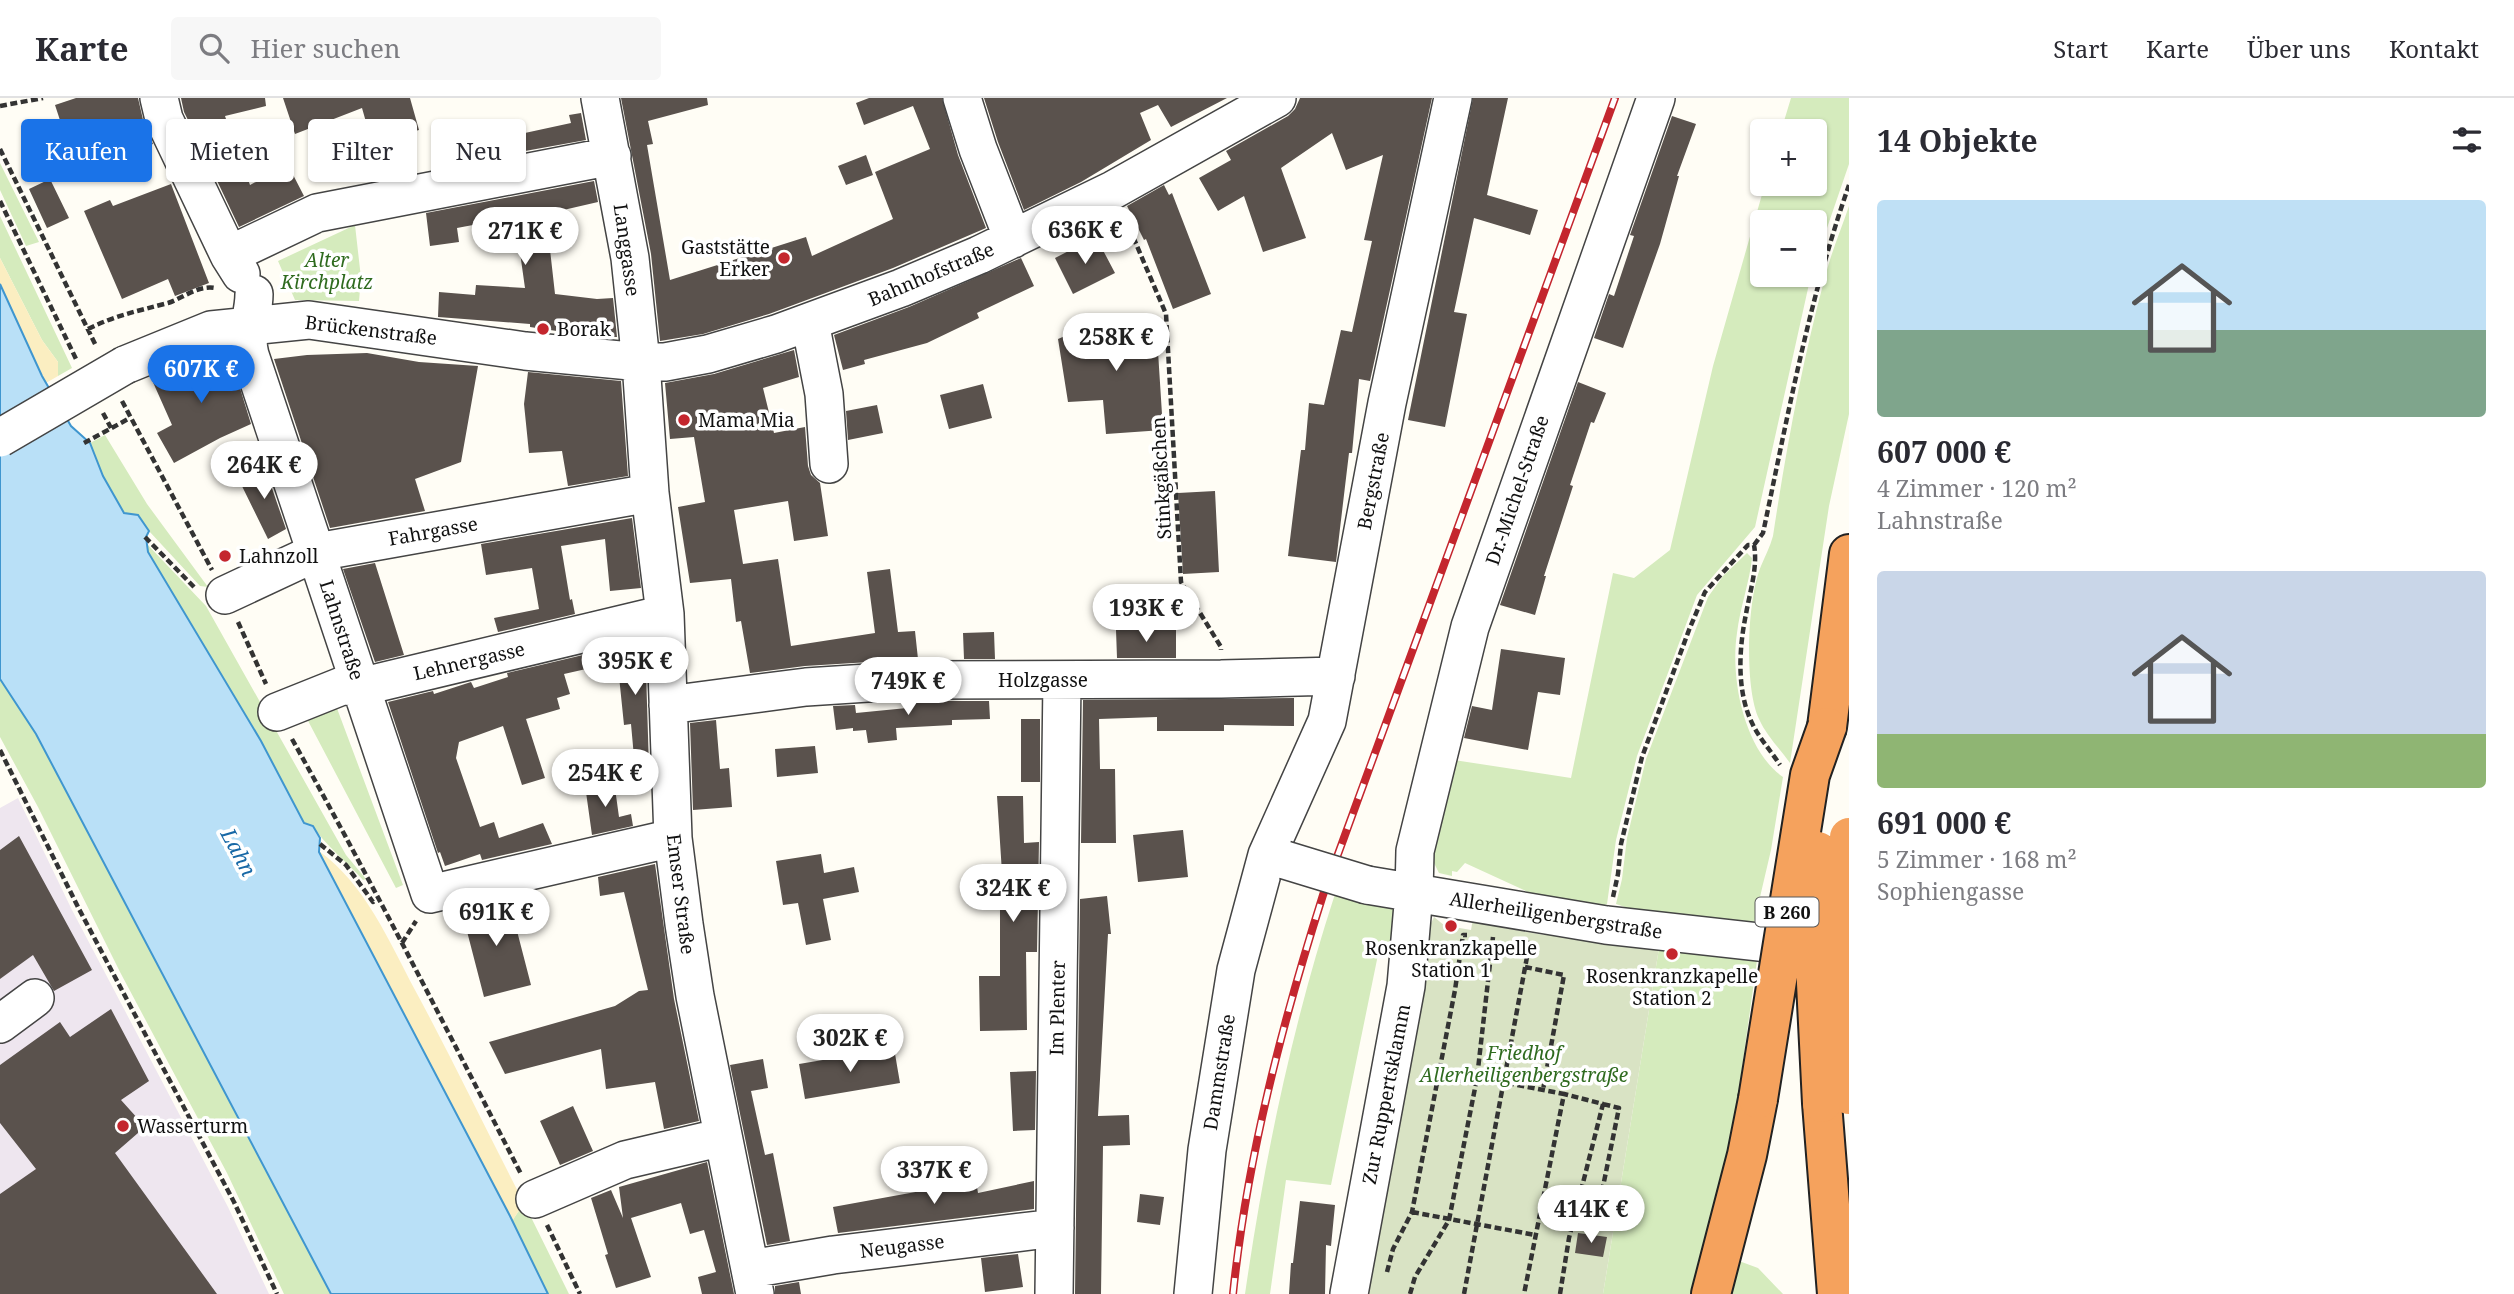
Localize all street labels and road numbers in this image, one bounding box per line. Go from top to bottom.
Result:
street label: Langgasse [608,202,646,298]
street label: Bahnhofstraße [864,236,998,312]
street label: Brückenstraße [303,309,439,351]
street label: Dr.-Michel-Straße [1479,412,1555,568]
street label: Stinkgäßchen [1145,416,1177,540]
street label: Bergstraße [1351,430,1395,532]
street label: Fahrgasse [386,510,480,552]
street label: Lahnstraße [314,577,370,683]
street label: Lehnergasse [411,636,527,686]
street label: Holzgasse [998,667,1088,693]
street label: Emser Straße [661,832,701,956]
street label: Allerheiligenbergstraße [1448,885,1664,945]
road number: B 260 [1756,898,1818,926]
street label: Im Plenter [1043,960,1071,1056]
street label: Zur Ruppertsklamm [1356,1002,1416,1186]
street label: Dammstraße [1197,1012,1241,1132]
street label: Neugasse [858,1228,946,1264]

